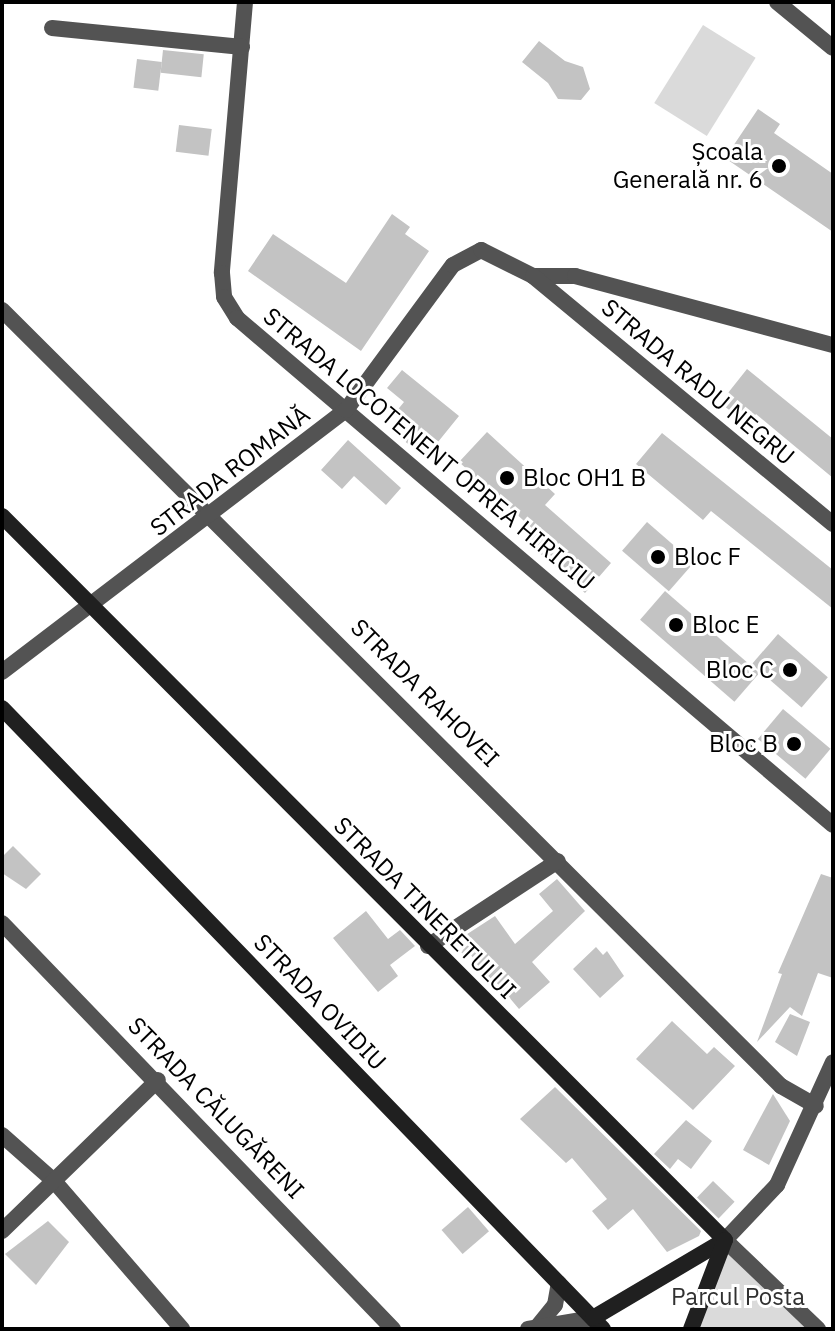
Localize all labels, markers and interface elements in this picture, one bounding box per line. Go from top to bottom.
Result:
place label: Școala Generală nr. 6 [613,138,763,194]
marker: Școala Generală nr. 6 [770,157,788,175]
street label: STRADA RADU NEGRU [596,293,800,471]
street label: STRADA LOCOTENENT OPREA HIRICIU [257,302,601,596]
street label: STRADA ROMANĂ [145,400,315,542]
place label: Bloc OH1 B [523,464,646,492]
marker: Bloc OH1 B [498,469,516,487]
place label: Bloc F [674,543,741,571]
marker: Bloc F [649,548,667,566]
place label: Bloc E [692,611,759,639]
street label: STRADA RAHOVEI [345,613,505,773]
marker: Bloc E [667,616,685,634]
place label: Bloc C [706,656,774,684]
marker: Bloc C [781,661,799,679]
place label: Bloc B [709,730,778,758]
marker: Bloc B [785,735,803,753]
street label: STRADA TINERETULUI [328,811,522,1005]
street label: STRADA OVIDIU [248,928,392,1076]
street label: STRADA CĂLUGĂRENI [122,1011,310,1205]
park label: Parcul Posta [671,1283,805,1311]

